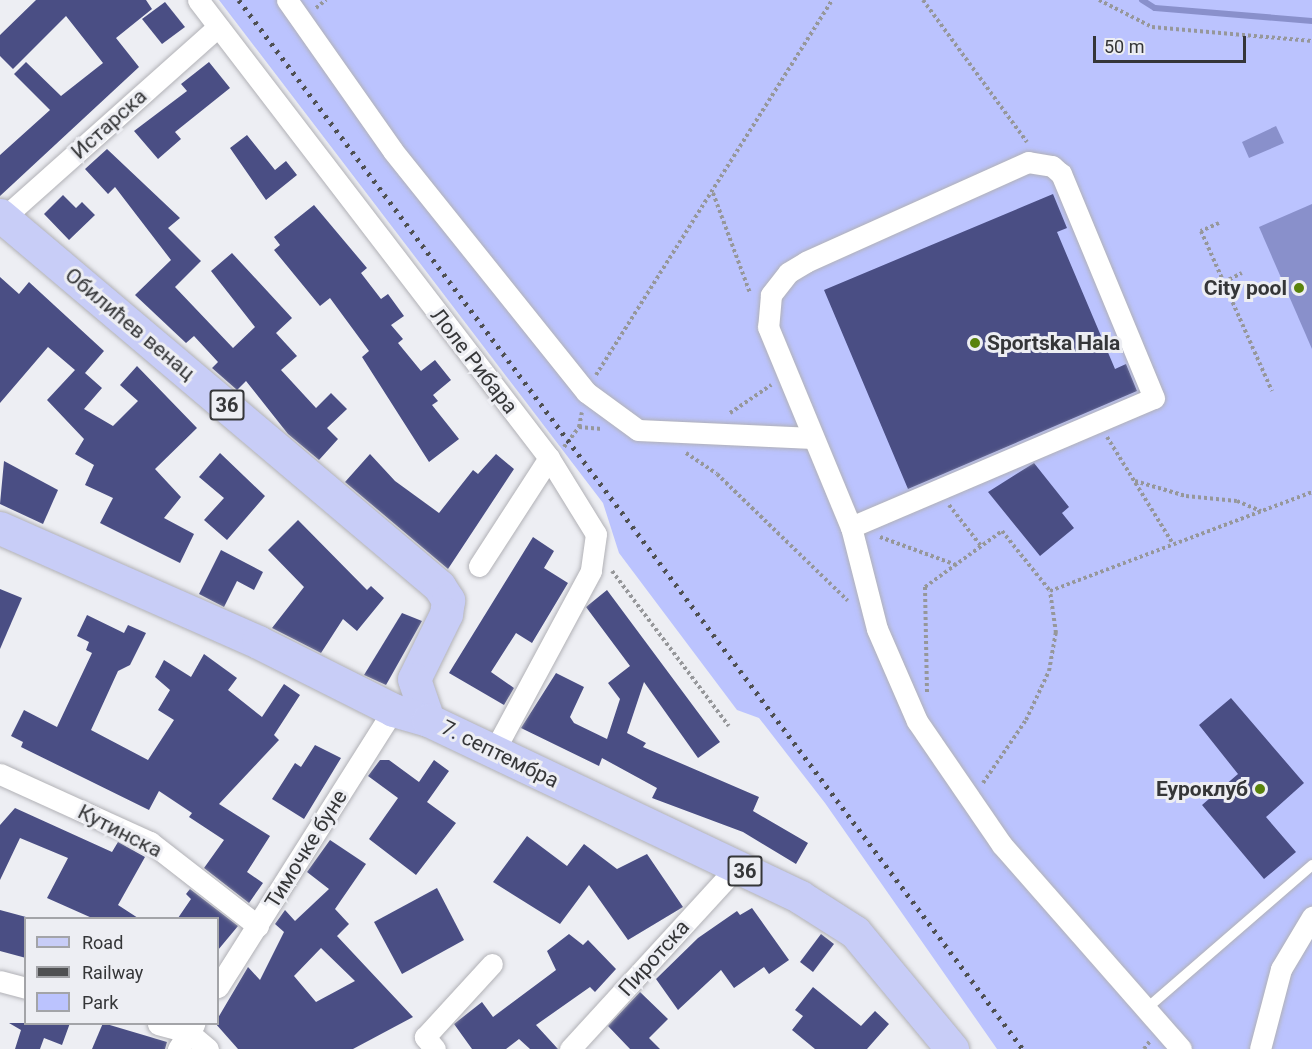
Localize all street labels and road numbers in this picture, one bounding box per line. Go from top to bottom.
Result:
street label: Истарска [66,84,152,164]
street label: Обилићев венац [60,262,200,386]
street label: Лоле Рибара [425,303,523,419]
road number: 36 [209,388,245,422]
street label: 7. септембра [437,715,563,793]
street label: Тимочке буне [260,785,352,913]
street label: Кутинска [74,799,166,863]
road number: 36 [727,854,763,888]
street label: Пиротска [613,915,695,1001]

